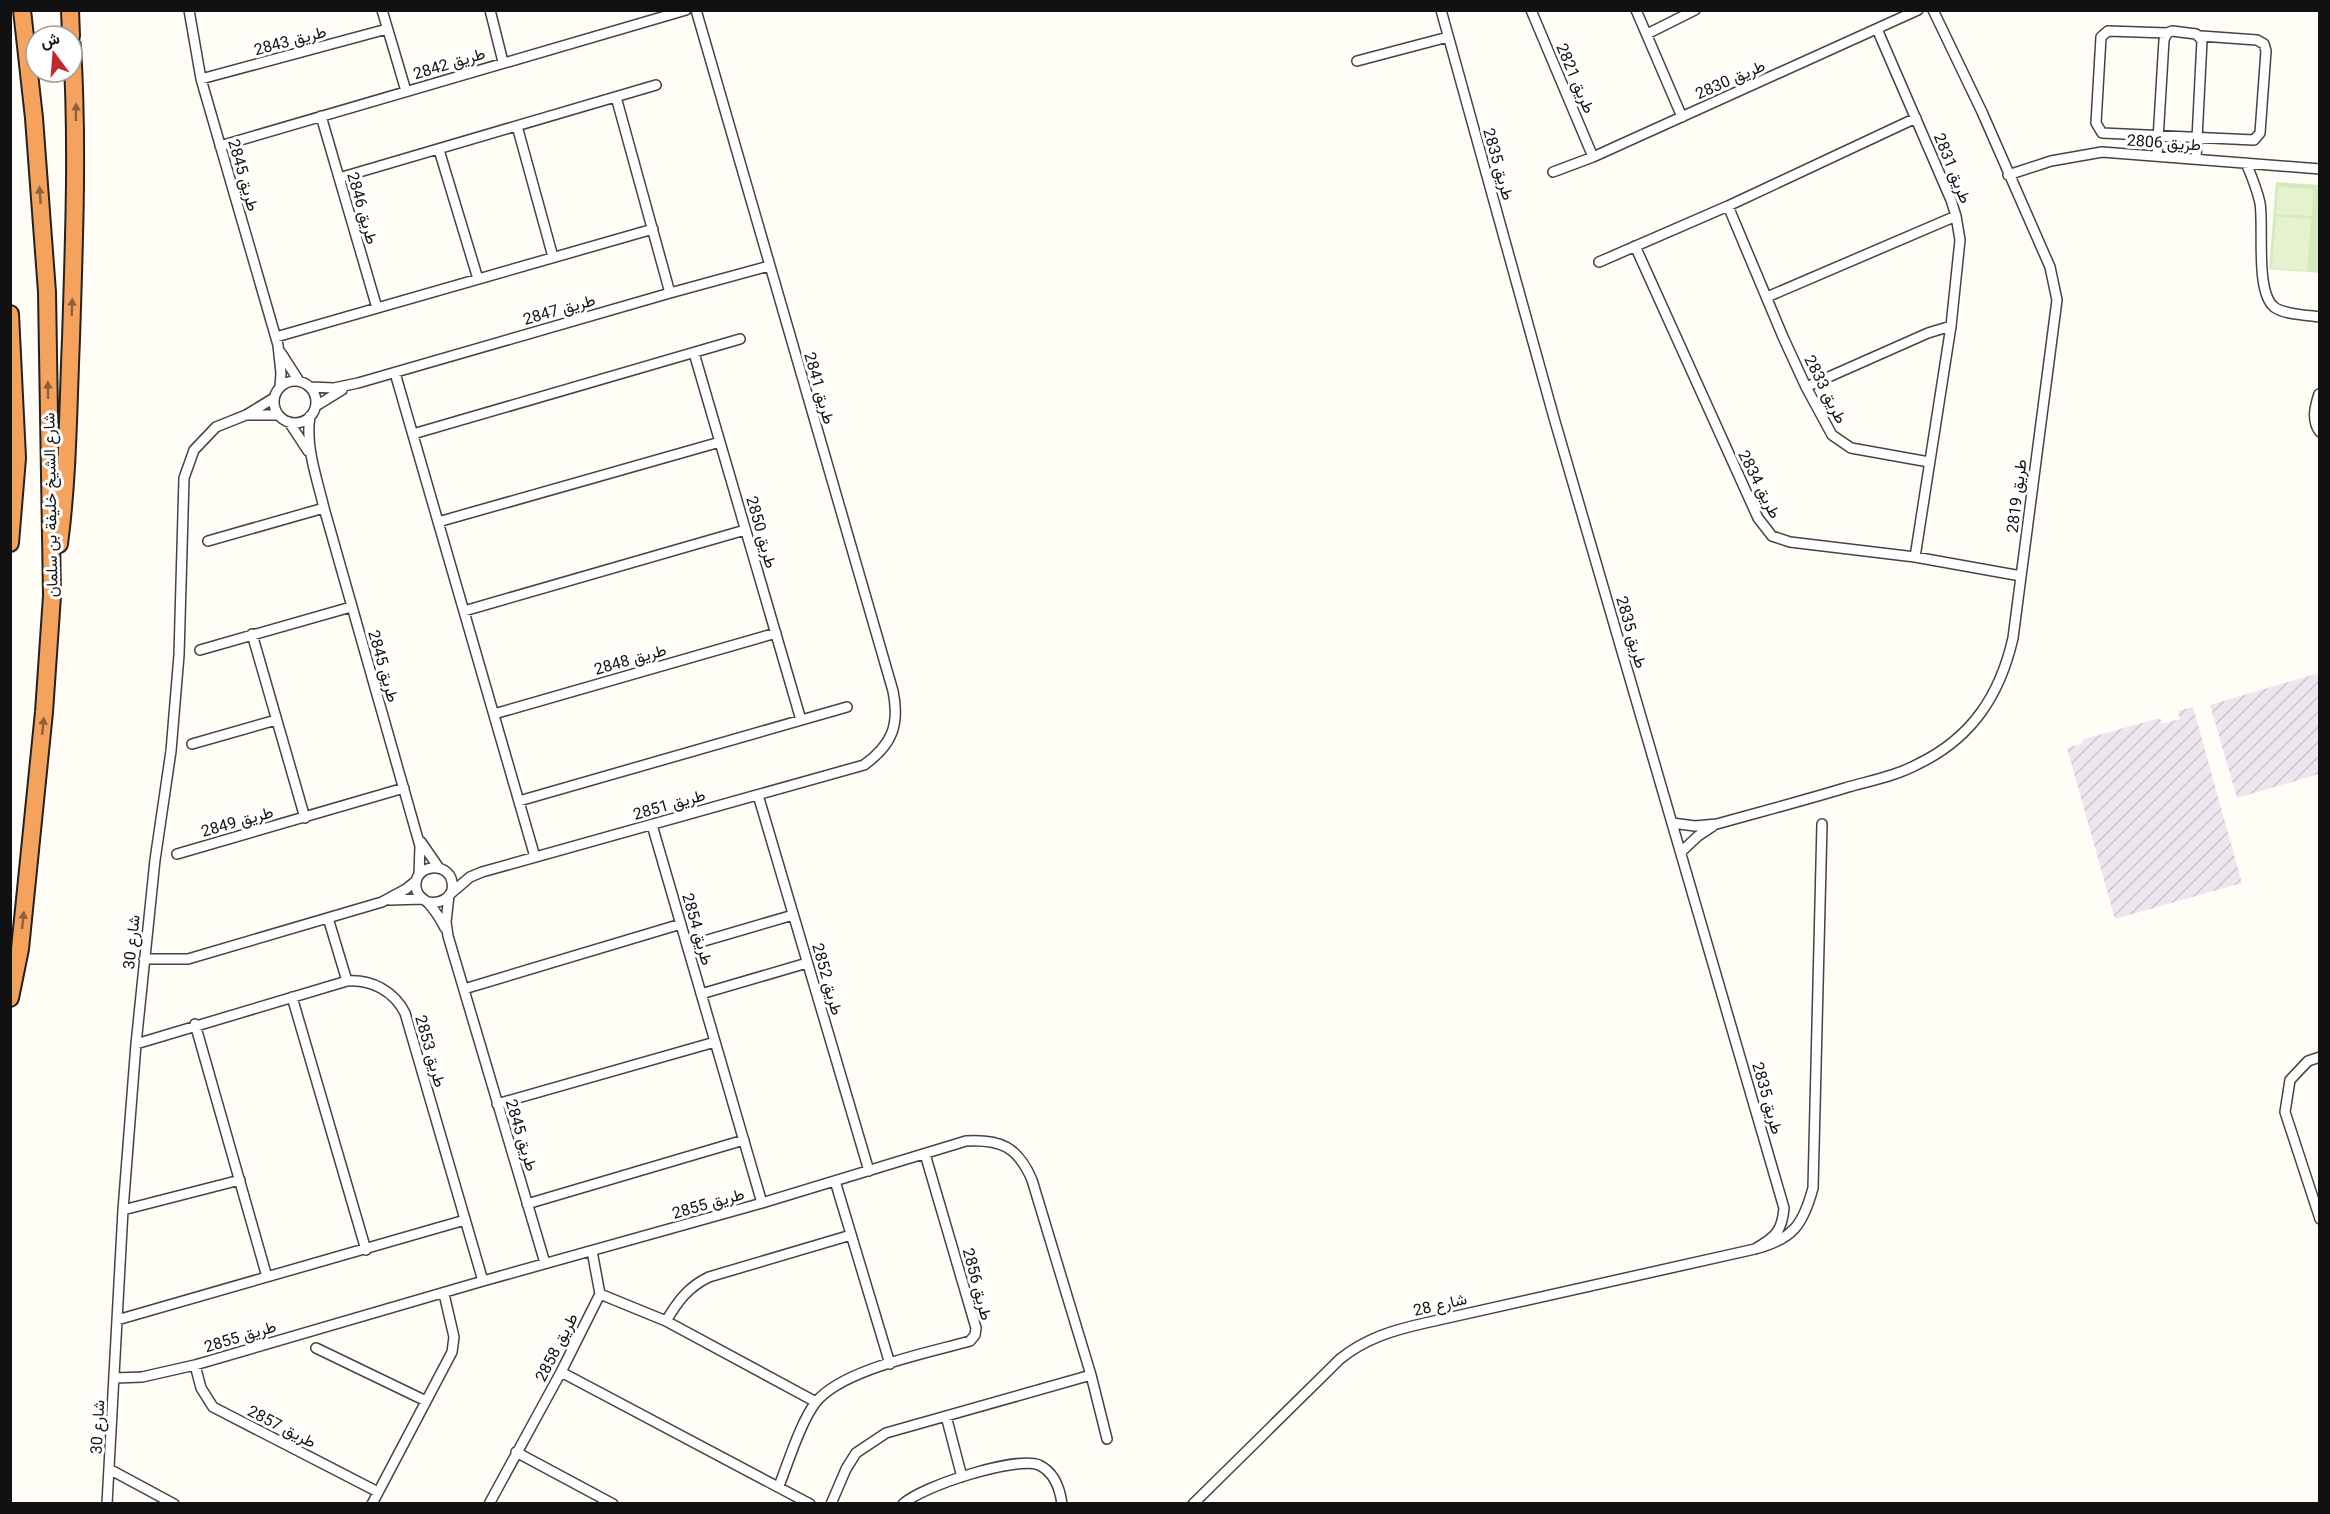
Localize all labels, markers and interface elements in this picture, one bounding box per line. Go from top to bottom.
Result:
street label: طريق 2843 [252,21,330,64]
north arrow [24,24,84,84]
text: ش [38,27,63,57]
street label: طريق 2821 [1548,40,1600,118]
street label: طريق 2842 [411,43,489,88]
street label: طريق 2830 [1692,55,1770,108]
one-way arrow [71,103,80,122]
street label: طريق 2835 [1474,126,1519,204]
street label: طريق 2806 [2126,129,2202,160]
street label: طريق 2831 [1925,130,1976,208]
street label: طريق 2845 [219,137,264,215]
street label: طريق 2846 [338,170,383,248]
one-way arrow [35,186,45,205]
street label: طريق 2847 [521,289,599,334]
one-way arrow [67,298,76,317]
street label: طريق 2841 [795,350,840,428]
street label: طريق 2833 [1796,351,1852,429]
one-way arrow [43,381,53,400]
street label: شارع الشيخ خليفة بن سلمان [38,412,67,598]
street label: طريق 2834 [1730,446,1786,524]
street label: طريق 2819 [2002,458,2035,535]
street label: طريق 2850 [737,494,782,572]
street label: طريق 2835 [1607,594,1652,672]
street label: طريق 2845 [359,628,404,706]
street label: طريق 2848 [592,639,670,684]
one-way arrow [38,716,48,735]
street label: طريق 2851 [631,784,709,829]
street label: طريق 2849 [199,801,277,846]
street label: طريق 2854 [673,891,718,969]
one-way arrow [18,910,28,929]
street label: شارع 30 [118,914,149,971]
street label: طريق 2852 [803,941,848,1019]
street label: طريق 2853 [406,1013,451,1091]
street label: طريق 2835 [1743,1060,1788,1138]
street label: طريق 2845 [497,1097,542,1175]
street label: طريق 2855 [670,1183,748,1228]
street label: طريق 2856 [954,1246,997,1324]
street label: شارع 28 [1411,1288,1470,1325]
street label: طريق 2858 [530,1309,586,1387]
street label: طريق 2855 [202,1316,280,1361]
street label: شارع 30 [86,1399,113,1455]
street label: طريق 2857 [242,1400,320,1456]

